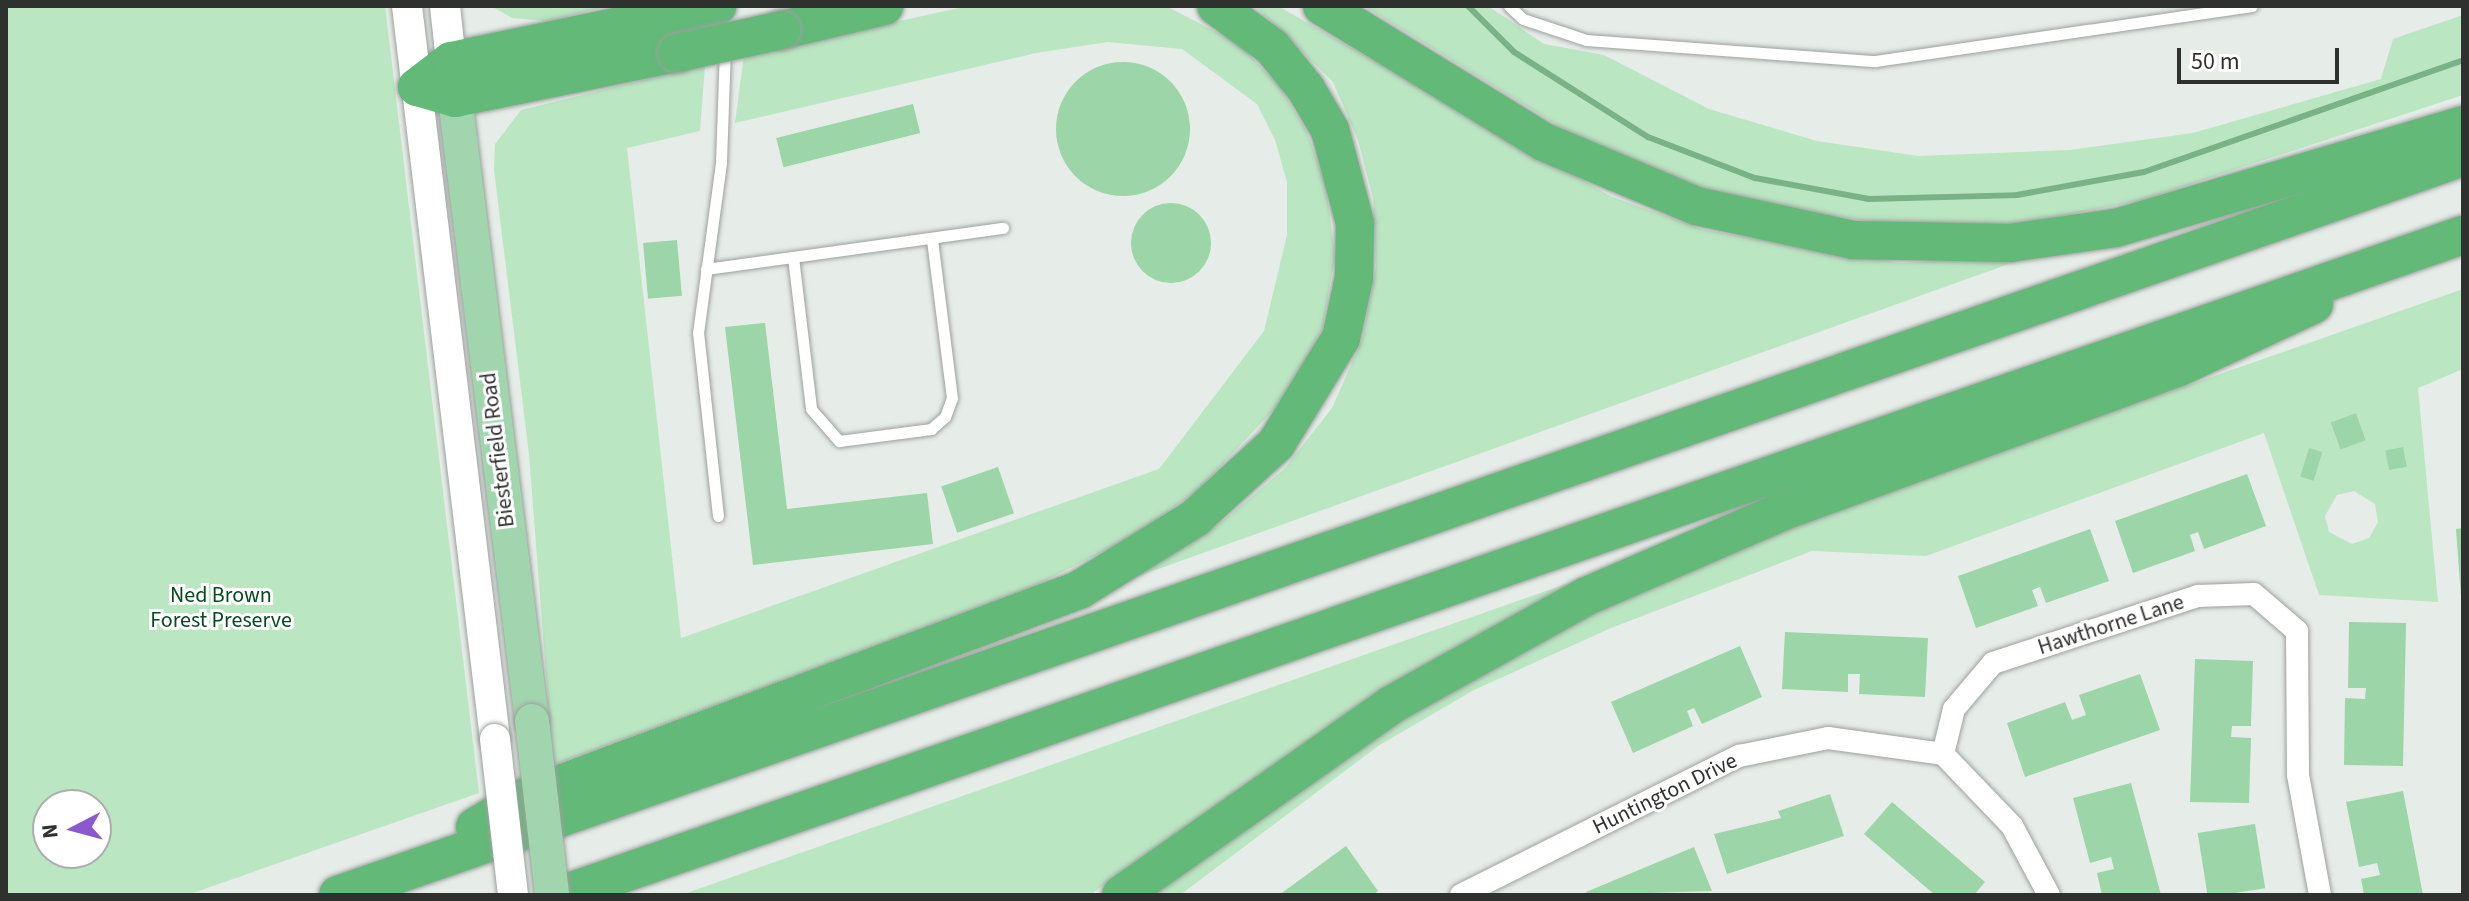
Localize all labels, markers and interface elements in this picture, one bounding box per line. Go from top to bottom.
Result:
scale bar [2181,32,2343,82]
text: 50 m [2191,44,2240,79]
street label: Biesterfield Road [475,371,521,529]
park label: Ned Brown Forest Preserve [150,582,292,634]
street label: Hawthorne Lane [2035,589,2187,661]
street label: Huntington Drive [1588,748,1742,840]
north arrow [32,789,112,869]
text: N [33,822,67,840]

